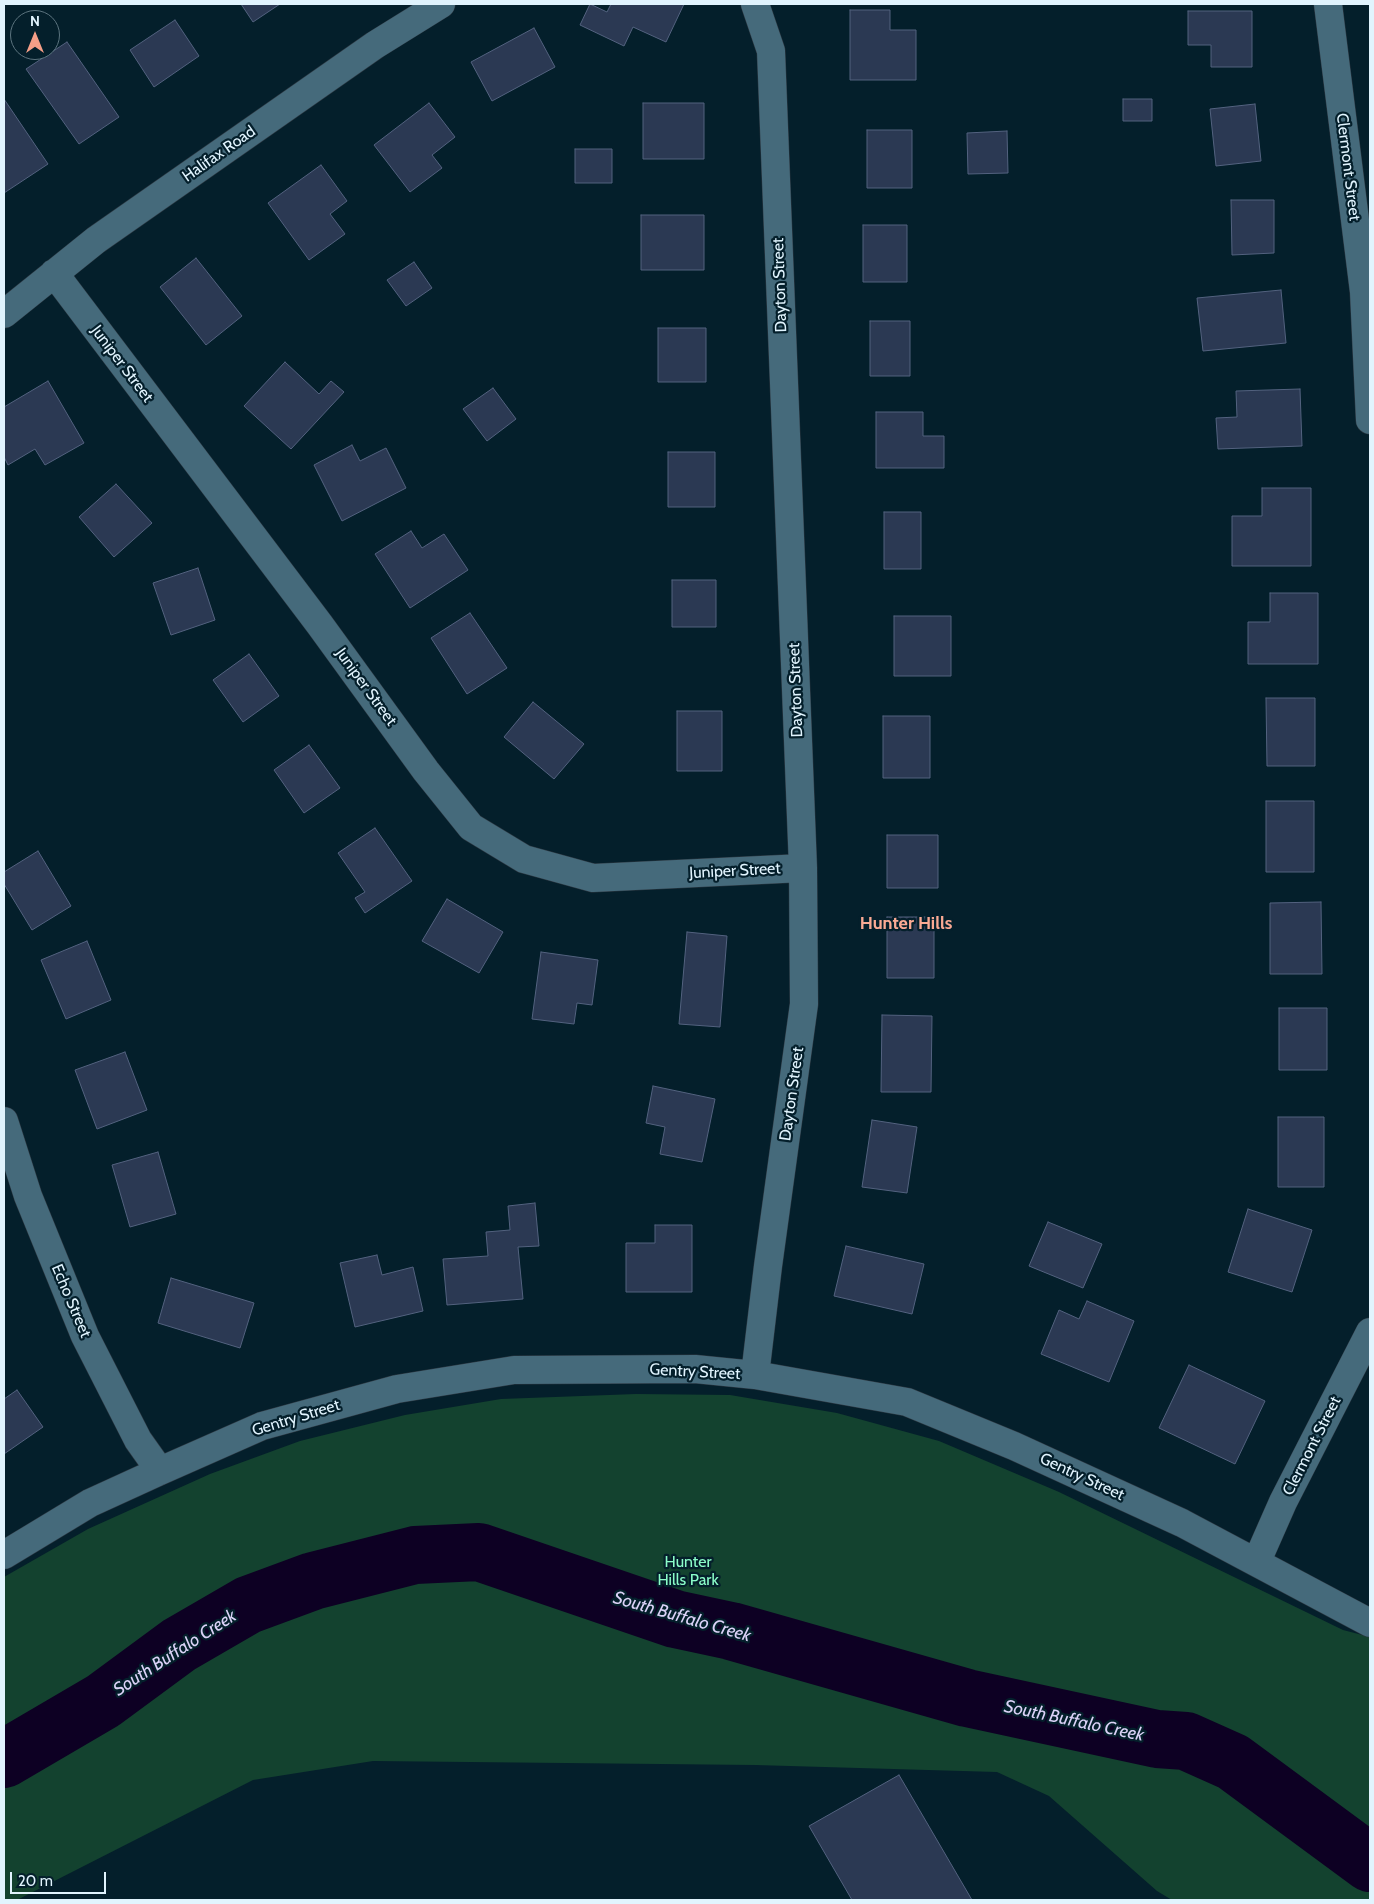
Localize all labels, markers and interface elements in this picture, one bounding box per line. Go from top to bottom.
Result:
north arrow [10,10,60,60]
text: N [30,12,40,30]
street label: Clermont Street [1332,112,1364,222]
street label: Halifax Road [179,122,259,186]
street label: Dayton Street [769,237,791,333]
street label: Juniper Street [87,322,157,406]
street label: Dayton Street [785,642,807,738]
street label: Juniper Street [331,644,401,730]
street label: Juniper Street [689,859,781,883]
district label: Hunter Hills [860,913,952,935]
street label: Dayton Street [776,1046,808,1142]
street label: Echo Street [47,1261,95,1341]
street label: Gentry Street [649,1360,741,1384]
street label: Clermont Street [1279,1393,1345,1499]
street label: Gentry Street [250,1396,342,1440]
street label: Gentry Street [1037,1449,1127,1505]
park label: Hunter Hills Park [657,1552,719,1590]
water label: South Buffalo Creek [611,1587,753,1647]
water label: South Buffalo Creek [109,1605,241,1701]
water label: South Buffalo Creek [1002,1696,1146,1746]
scale bar [12,1862,109,1894]
text: 20 m [18,1872,53,1890]

